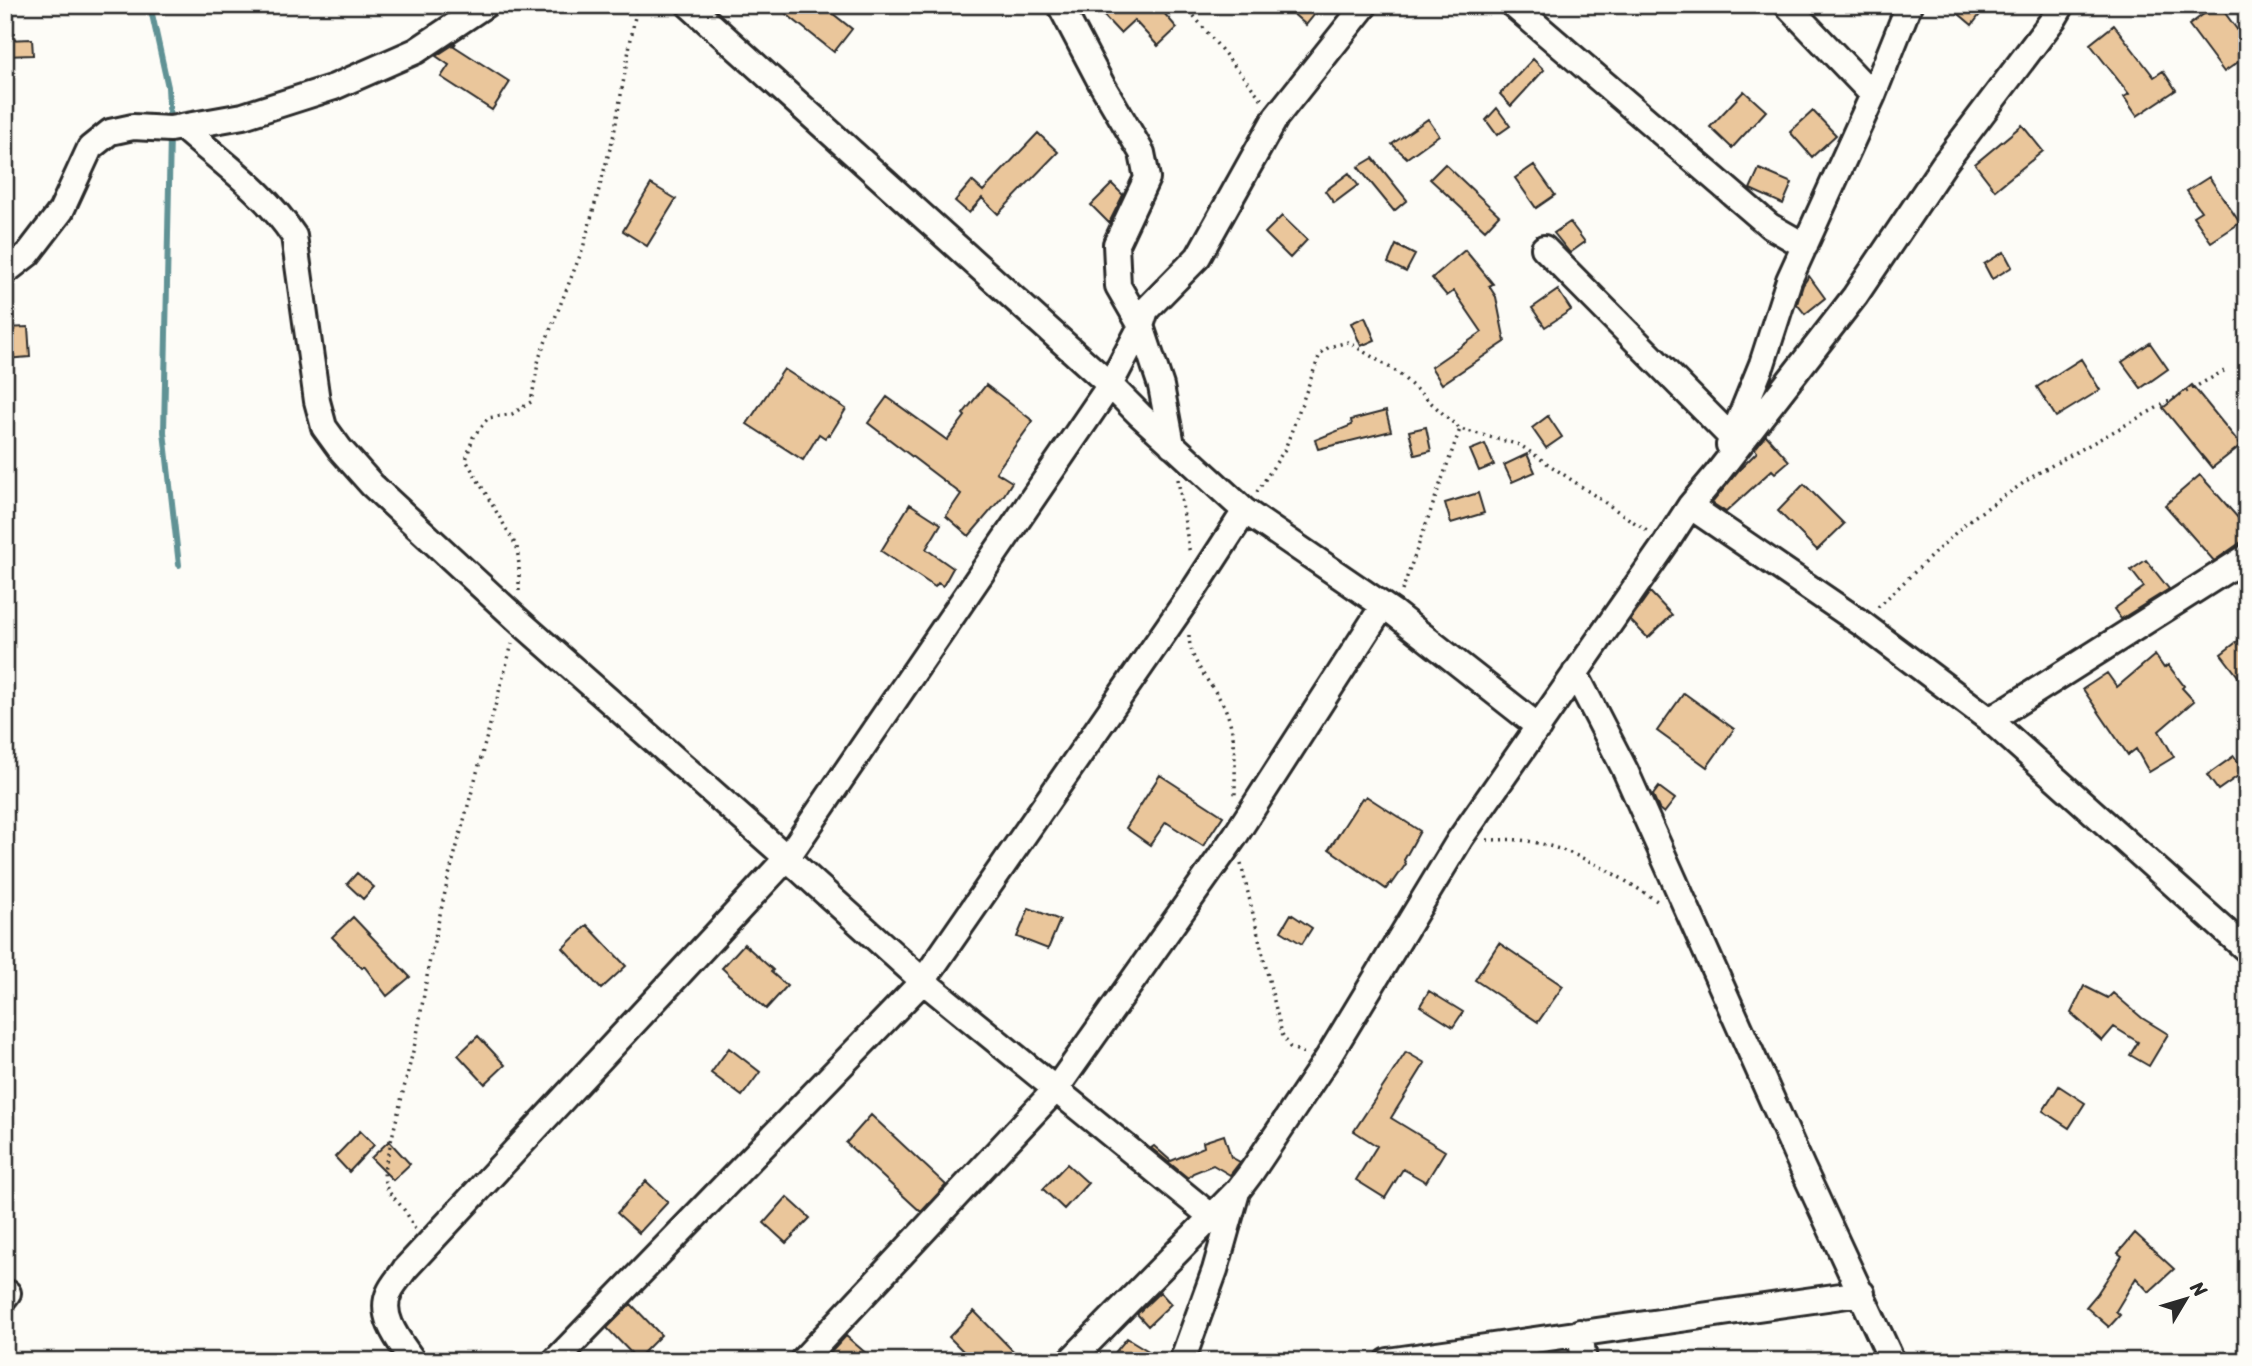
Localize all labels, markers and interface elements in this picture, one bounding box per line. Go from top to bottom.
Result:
north arrow [2150,1264,2220,1334]
text: N [2181,1273,2217,1305]

